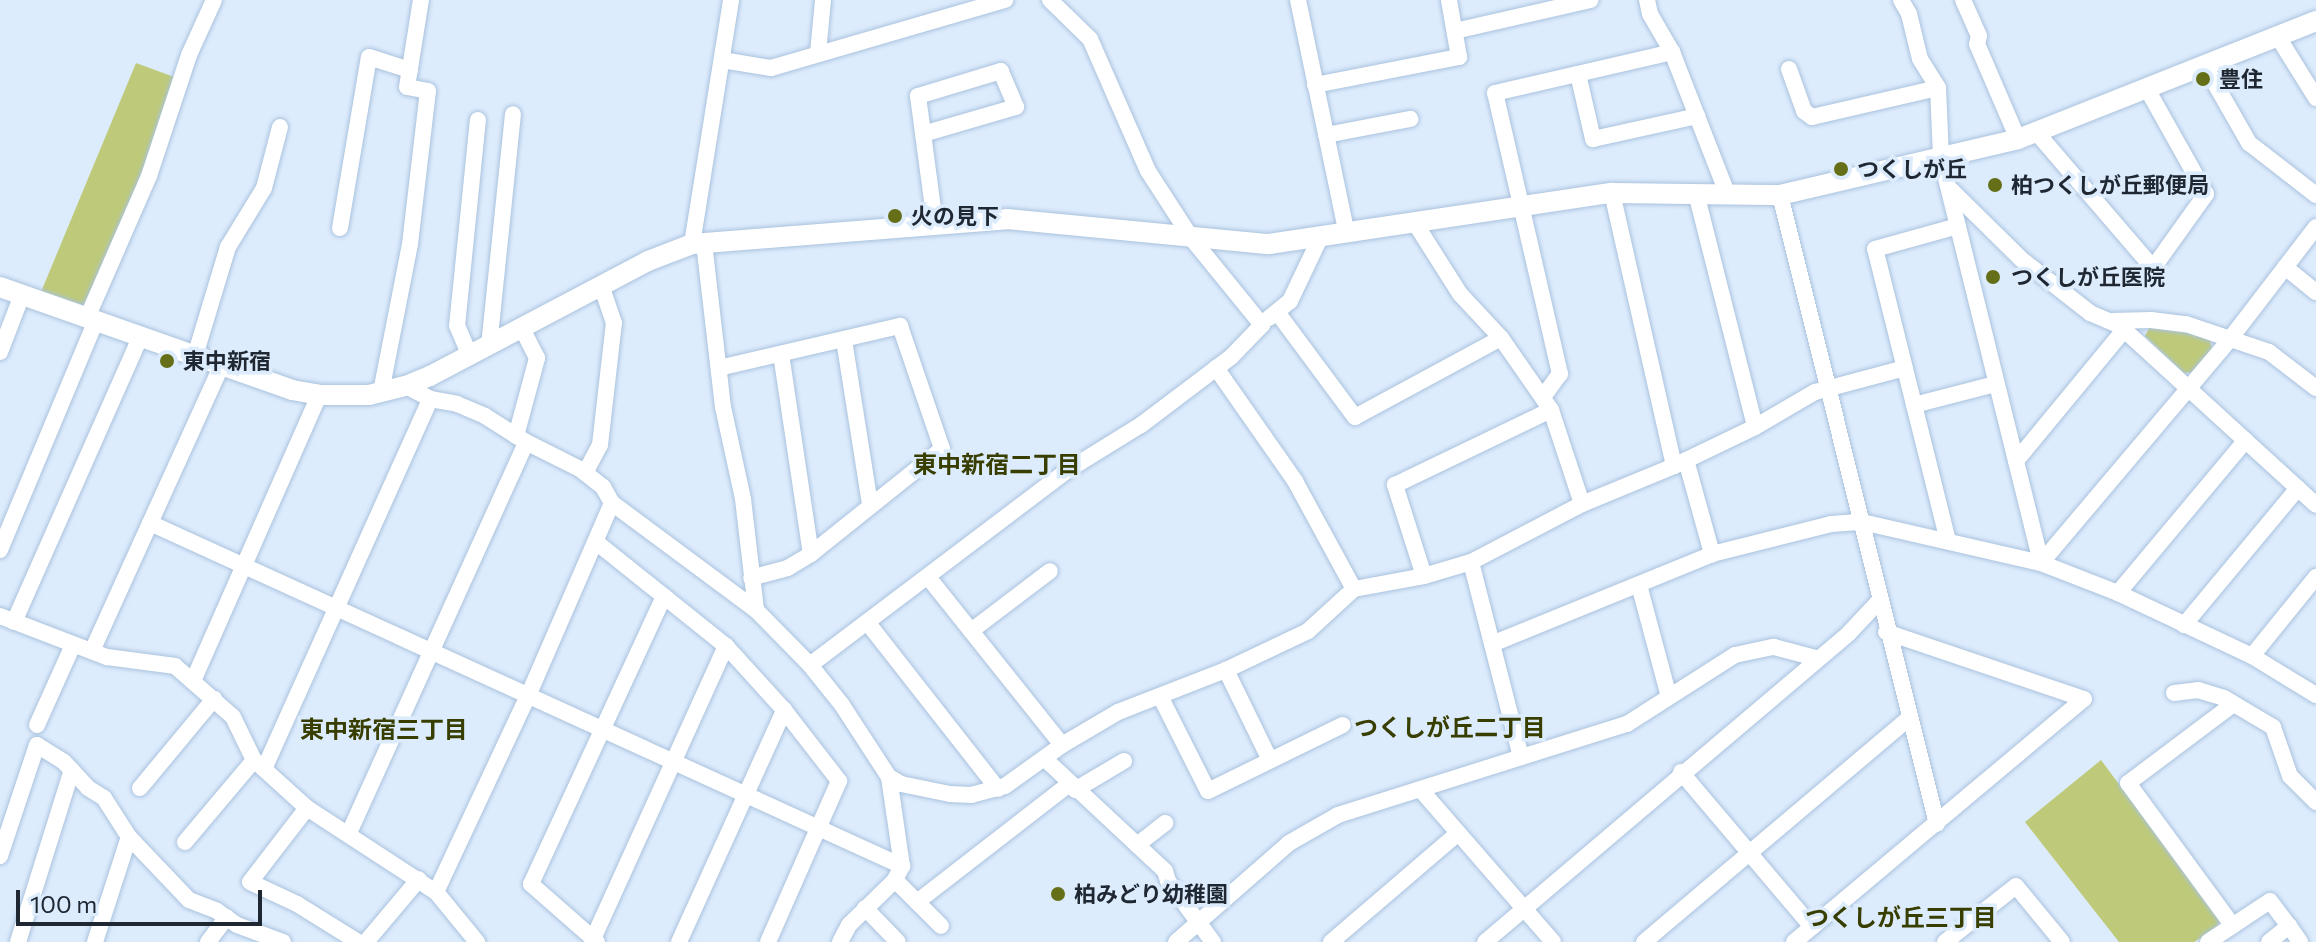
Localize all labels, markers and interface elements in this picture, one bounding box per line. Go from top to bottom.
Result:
place label: 豊住 [2219,66,2263,92]
marker: 豊住 [2194,70,2212,88]
place label: つくしが丘 [1857,156,1967,182]
marker: つくしが丘 [1832,160,1850,178]
place label: 柏つくしが丘郵便局 [2011,172,2209,198]
marker: 柏つくしが丘郵便局 [1986,176,2004,194]
place label: 火の見下 [911,203,999,229]
marker: 火の見下 [886,207,904,225]
place label: つくしが丘医院 [2011,264,2165,290]
marker: つくしが丘医院 [1982,266,2004,288]
place label: 東中新宿 [183,348,271,374]
marker: 東中新宿 [158,352,176,370]
district label: 東中新宿二丁目 [913,450,1081,478]
district label: つくしが丘二丁目 [1354,713,1546,741]
district label: 東中新宿三丁目 [300,715,468,743]
scale bar [20,874,266,924]
place label: 柏みどり幼稚園 [1074,881,1228,907]
marker: 柏みどり幼稚園 [1049,885,1067,903]
text: 100 m [30,889,97,918]
district label: つくしが丘三丁目 [1805,903,1997,931]

